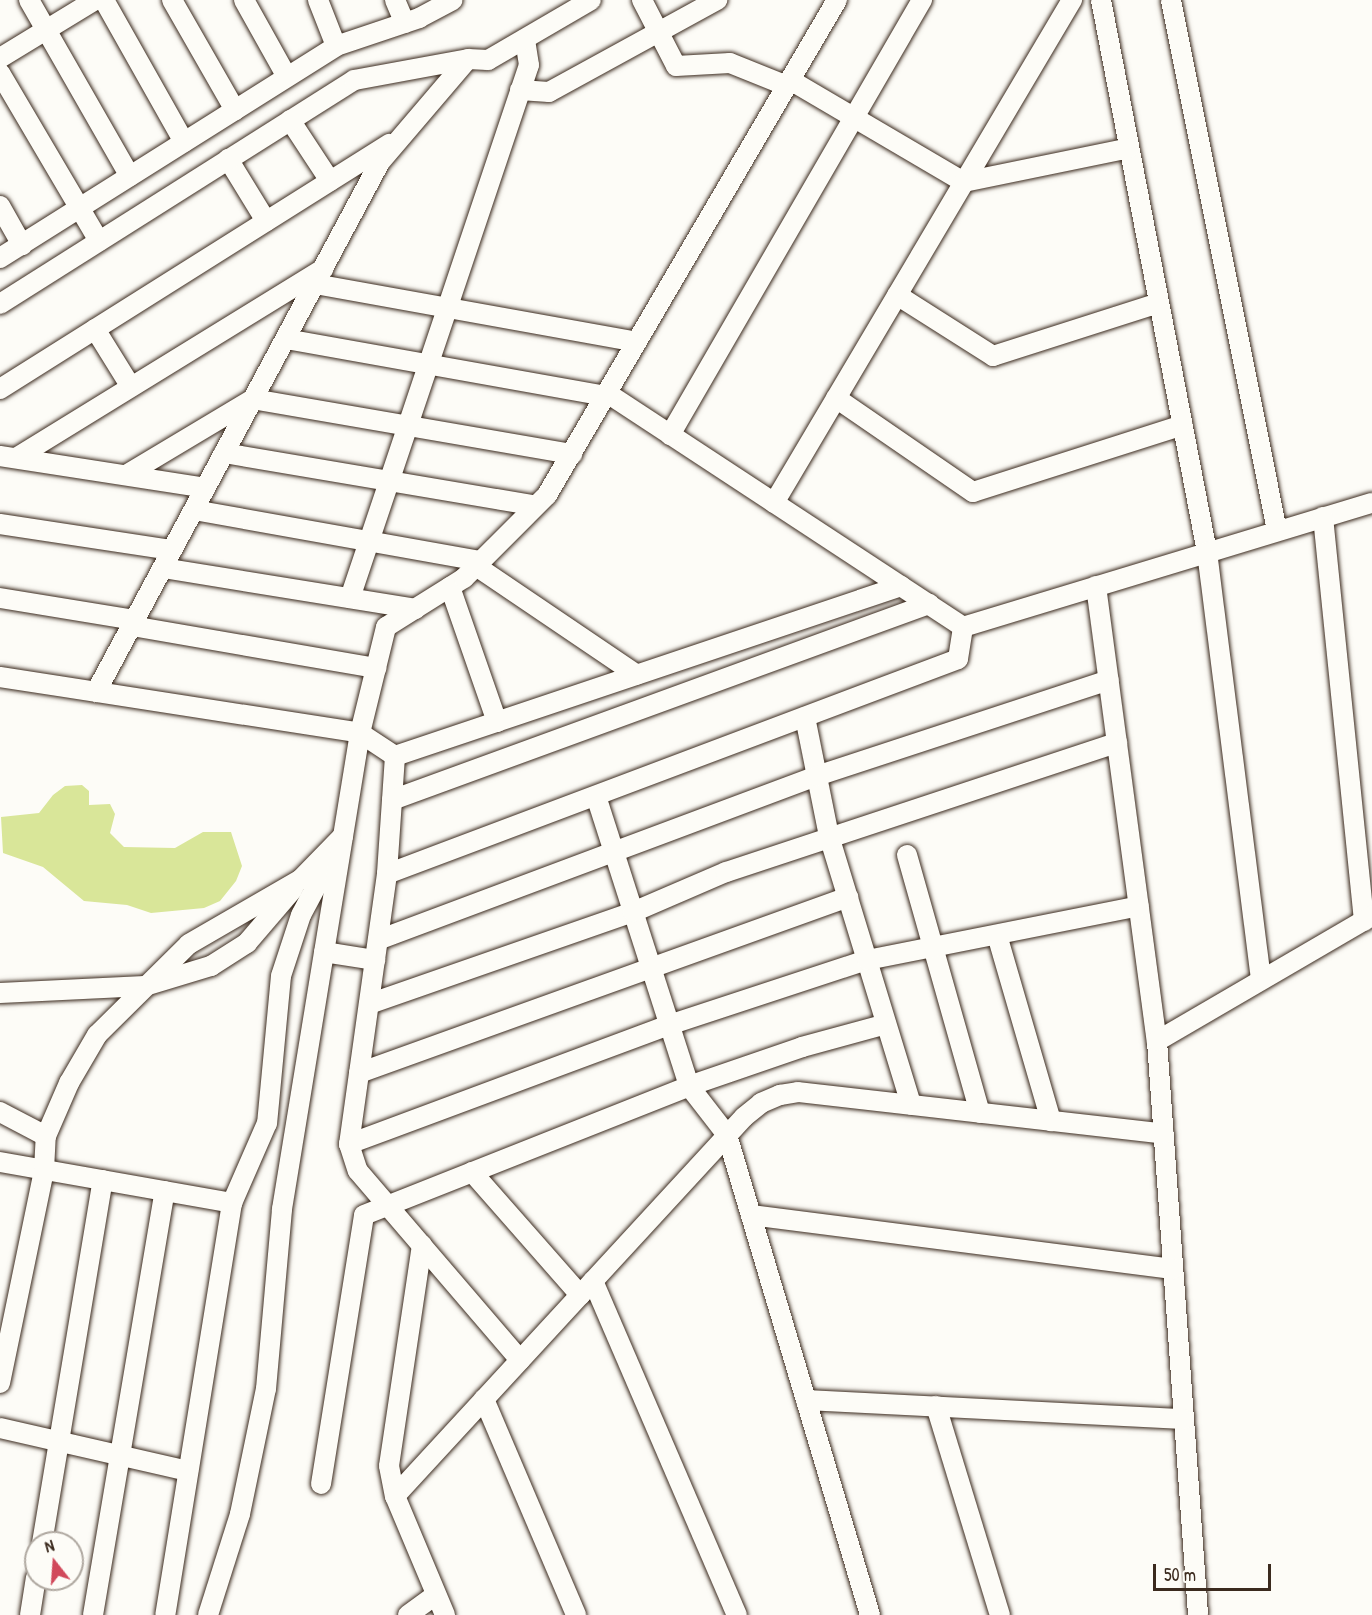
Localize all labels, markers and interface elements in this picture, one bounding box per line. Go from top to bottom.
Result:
north arrow [24,1531,84,1591]
text: N [42,1534,57,1557]
scale bar [1156,1552,1274,1590]
text: 50 m [1164,1562,1196,1587]

